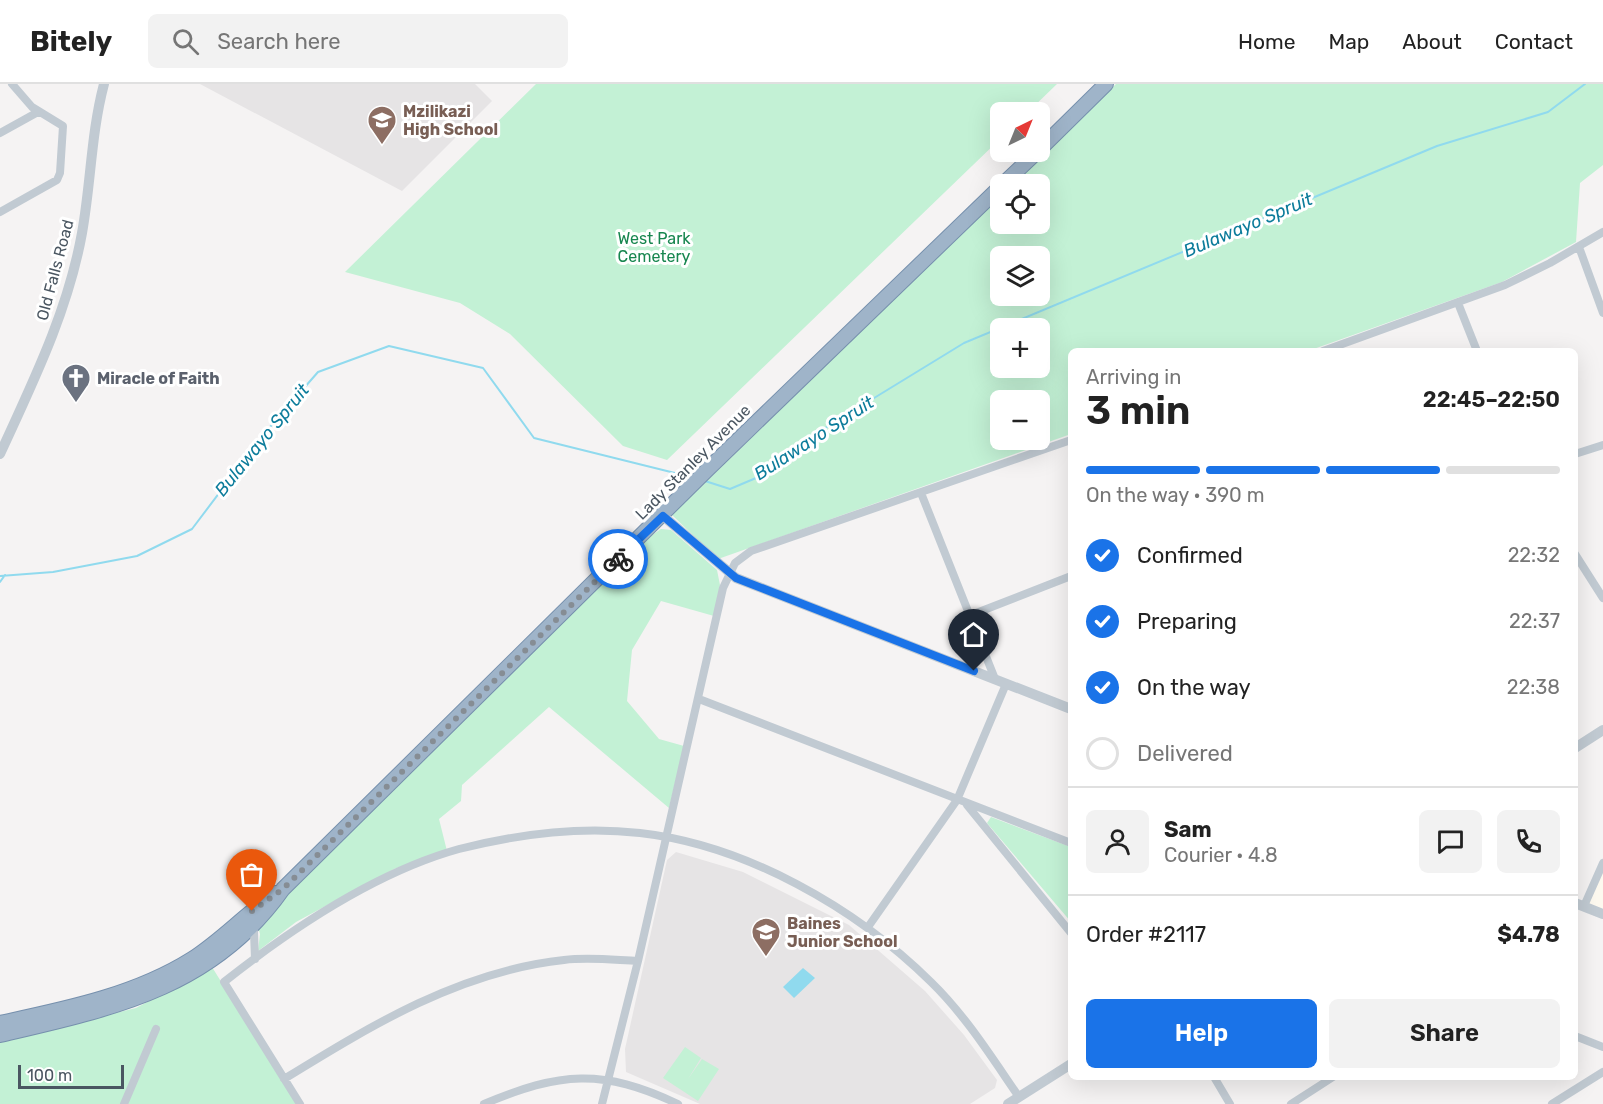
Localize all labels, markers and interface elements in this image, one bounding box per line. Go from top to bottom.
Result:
search box [148,14,568,68]
text: Bitely [30,25,112,58]
icon: search [169,25,202,58]
text: Search here [217,28,341,55]
text: Home [1238,29,1295,54]
text: Map [1328,29,1369,54]
text: About [1402,29,1462,54]
text: Contact [1495,29,1573,54]
place label: Mzilikazi High School [403,102,498,139]
north arrow [990,102,1050,162]
map controls [990,102,1050,450]
school or university icon: Mzilikazi High School [366,104,398,146]
button: locate [990,174,1050,234]
water label: Bulawayo Spruit [1180,187,1317,262]
street label: Old Falls Road [32,217,78,323]
park label: West Park Cemetery [617,229,691,266]
button: layers [990,246,1050,306]
button: + [990,318,1050,378]
church icon: Miracle of Faith [60,362,92,404]
text: Arriving in [1086,365,1181,389]
place label: Miracle of Faith [97,369,220,388]
water label: Bulawayo Spruit [210,379,315,501]
text: 22:45–22:50 [1423,386,1560,413]
text: 3 min [1086,388,1191,434]
button: − [990,390,1050,450]
water label: Bulawayo Spruit [750,391,879,485]
street label: Lady Stanley Avenue [632,400,755,523]
text: On the way · 390 m [1086,483,1265,507]
courier [588,529,648,589]
icon: check [1086,539,1119,572]
text: Confirmed [1137,542,1243,569]
icon: bike [602,543,635,576]
text: 22:32 [1508,543,1560,567]
icon: check [1086,605,1119,638]
text: Preparing [1137,608,1237,635]
pin [948,609,999,671]
text: 22:37 [1509,609,1560,633]
icon: home [957,618,990,651]
icon: check [1086,671,1119,704]
text: On the way [1137,674,1251,701]
text: 22:38 [1507,675,1560,699]
text: Delivered [1137,740,1233,767]
button: person [1086,810,1149,873]
button: chat [1419,810,1482,873]
button: phone [1497,810,1560,873]
text: Sam [1164,816,1212,843]
text: Courier · 4.8 [1164,843,1278,867]
pin [226,849,277,911]
icon: bag [235,858,268,891]
place label: Baines Junior School [787,914,898,951]
school or university icon: Baines Junior School [750,916,782,958]
text: Order #2117 [1086,921,1206,948]
text: $4.78 [1497,921,1560,948]
button: Help [1086,999,1317,1068]
button: Share [1329,999,1560,1068]
scale bar [18,1062,124,1090]
text: 100 m [27,1066,72,1085]

